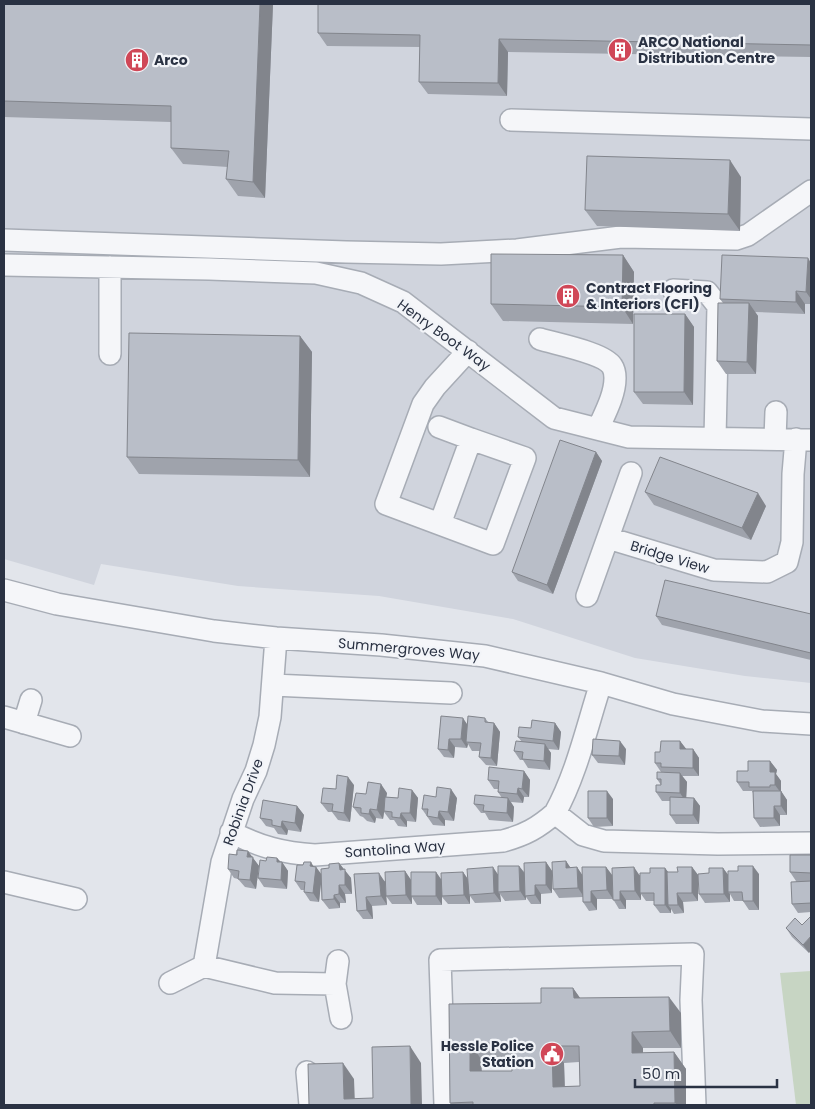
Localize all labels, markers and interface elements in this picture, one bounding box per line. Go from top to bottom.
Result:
place label: ARCO National Distribution Centre [638,32,775,68]
building icon: ARCO National Distribution Centre [607,37,633,63]
building icon: Arco [124,47,150,73]
place label: Arco [154,50,188,70]
place label: Contract Flooring & Interiors (CFI) [586,278,712,314]
building icon: Contract Flooring & Interiors (CFI) [555,283,581,309]
street label: Henry Boot Way [393,294,495,376]
street label: Bridge View [628,535,712,579]
street label: Summergroves Way [337,633,481,665]
street label: Robinia Drive [218,755,268,848]
street label: Santolina Way [344,836,446,862]
place label: Hessle Police Station [441,1036,534,1072]
public building icon: Hessle Police Station [539,1041,565,1067]
scale bar [635,1056,778,1088]
text: 50 m [642,1063,680,1084]

